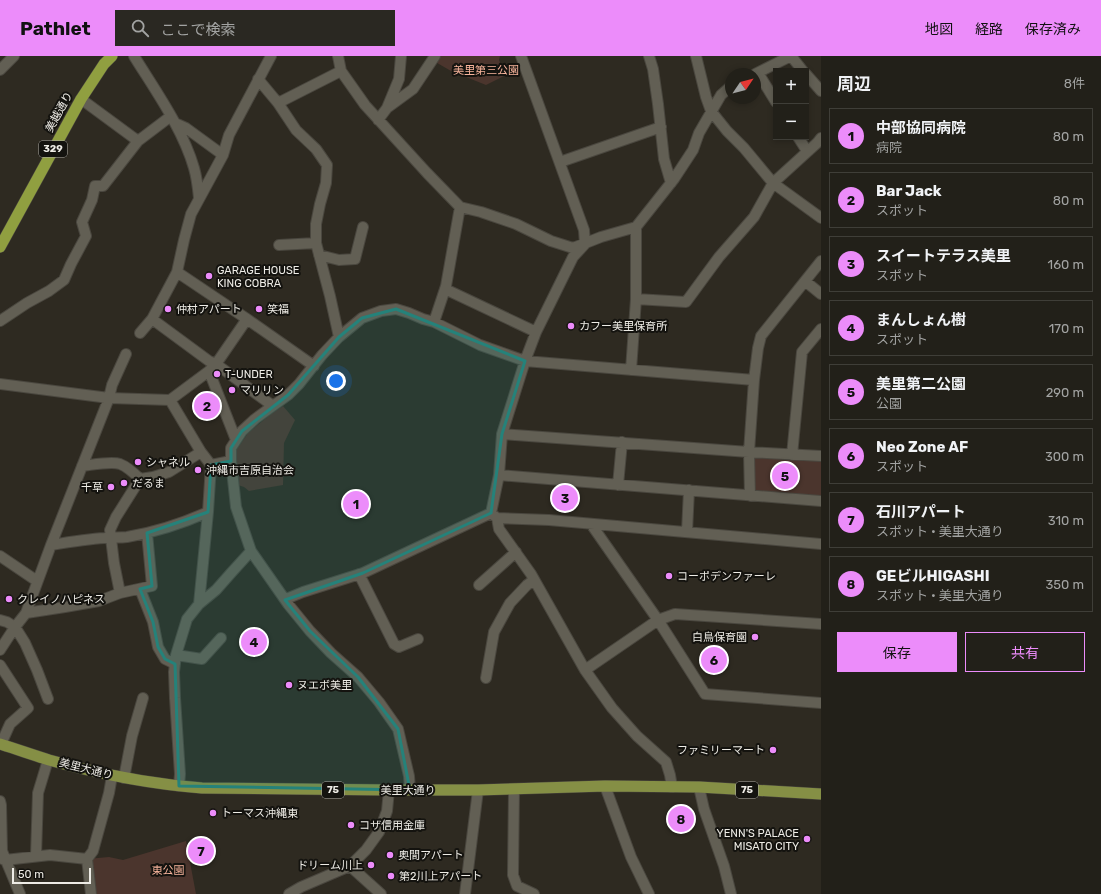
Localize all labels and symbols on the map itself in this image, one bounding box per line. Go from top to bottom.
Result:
park label: 美里第三公園 [453,64,519,77]
north arrow [725,68,761,104]
street label: 美越通り [43,90,75,134]
road number: 329 [39,141,67,157]
place label: GARAGE HOUSE KING COBRA [217,264,300,290]
marker: GARAGE HOUSE KING COBRA [204,271,214,281]
place label: 仲村アパート [176,303,242,316]
place label: 笑福 [267,303,289,316]
marker: 仲村アパート [163,304,173,314]
marker: 笑福 [254,304,264,314]
place label: カフー美里保育所 [579,320,668,333]
marker: カフー美里保育所 [566,321,576,331]
place label: T-UNDER [225,368,273,381]
marker: T-UNDER [212,369,222,379]
your location [326,371,346,391]
place label: マリリン [240,384,284,397]
marker: マリリン [227,385,237,395]
pin: 2 [194,391,220,421]
place label: シャネル [146,456,190,469]
marker: シャネル [133,457,143,467]
pin: 5 [772,461,798,491]
place label: 沖縄市吉原自治会 [206,464,294,477]
marker: 沖縄市吉原自治会 [193,465,203,475]
place label: だるま [132,477,165,490]
marker: だるま [119,478,129,488]
place label: 千草 [81,481,103,494]
marker: 千草 [106,482,116,492]
pin: 3 [552,483,578,513]
pin: 1 [343,489,369,519]
place label: コーポデンファーレ [677,570,776,583]
marker: コーポデンファーレ [664,571,674,581]
place label: クレイノハピネス [17,593,105,606]
marker: クレイノハピネス [4,594,14,604]
pin: 4 [241,627,267,657]
place label: 白鳥保育園 [692,631,747,644]
marker: 白鳥保育園 [750,632,760,642]
pin: 6 [701,645,727,675]
place label: ヌエボ美里 [297,679,352,692]
marker: ヌエボ美里 [284,680,294,690]
place label: ファミリーマート [677,744,765,757]
marker: ファミリーマート [768,745,778,755]
street label: 美里大通り [58,756,114,782]
road number: 75 [322,782,344,798]
road number: 75 [736,782,758,798]
street label: 美里大通り [381,784,436,797]
pin: 8 [668,804,694,834]
place label: トーマス沖縄東 [221,807,298,820]
marker: トーマス沖縄東 [208,808,218,818]
place label: コザ信用金庫 [359,819,425,832]
marker: コザ信用金庫 [346,820,356,830]
place label: YENN'S PALACE MISATO CITY [717,827,799,853]
marker: YENN'S PALACE MISATO CITY [802,834,812,844]
pin: 7 [188,836,214,866]
place label: 奥間アパート [398,849,464,862]
marker: 奥間アパート [385,850,395,860]
place label: ドリーム川上 [297,859,363,872]
marker: ドリーム川上 [366,860,376,870]
park label: 東公園 [152,864,185,877]
scale bar [12,866,91,885]
place label: 第2川上アパート [399,870,482,883]
marker: 第2川上アパート [386,871,396,881]

